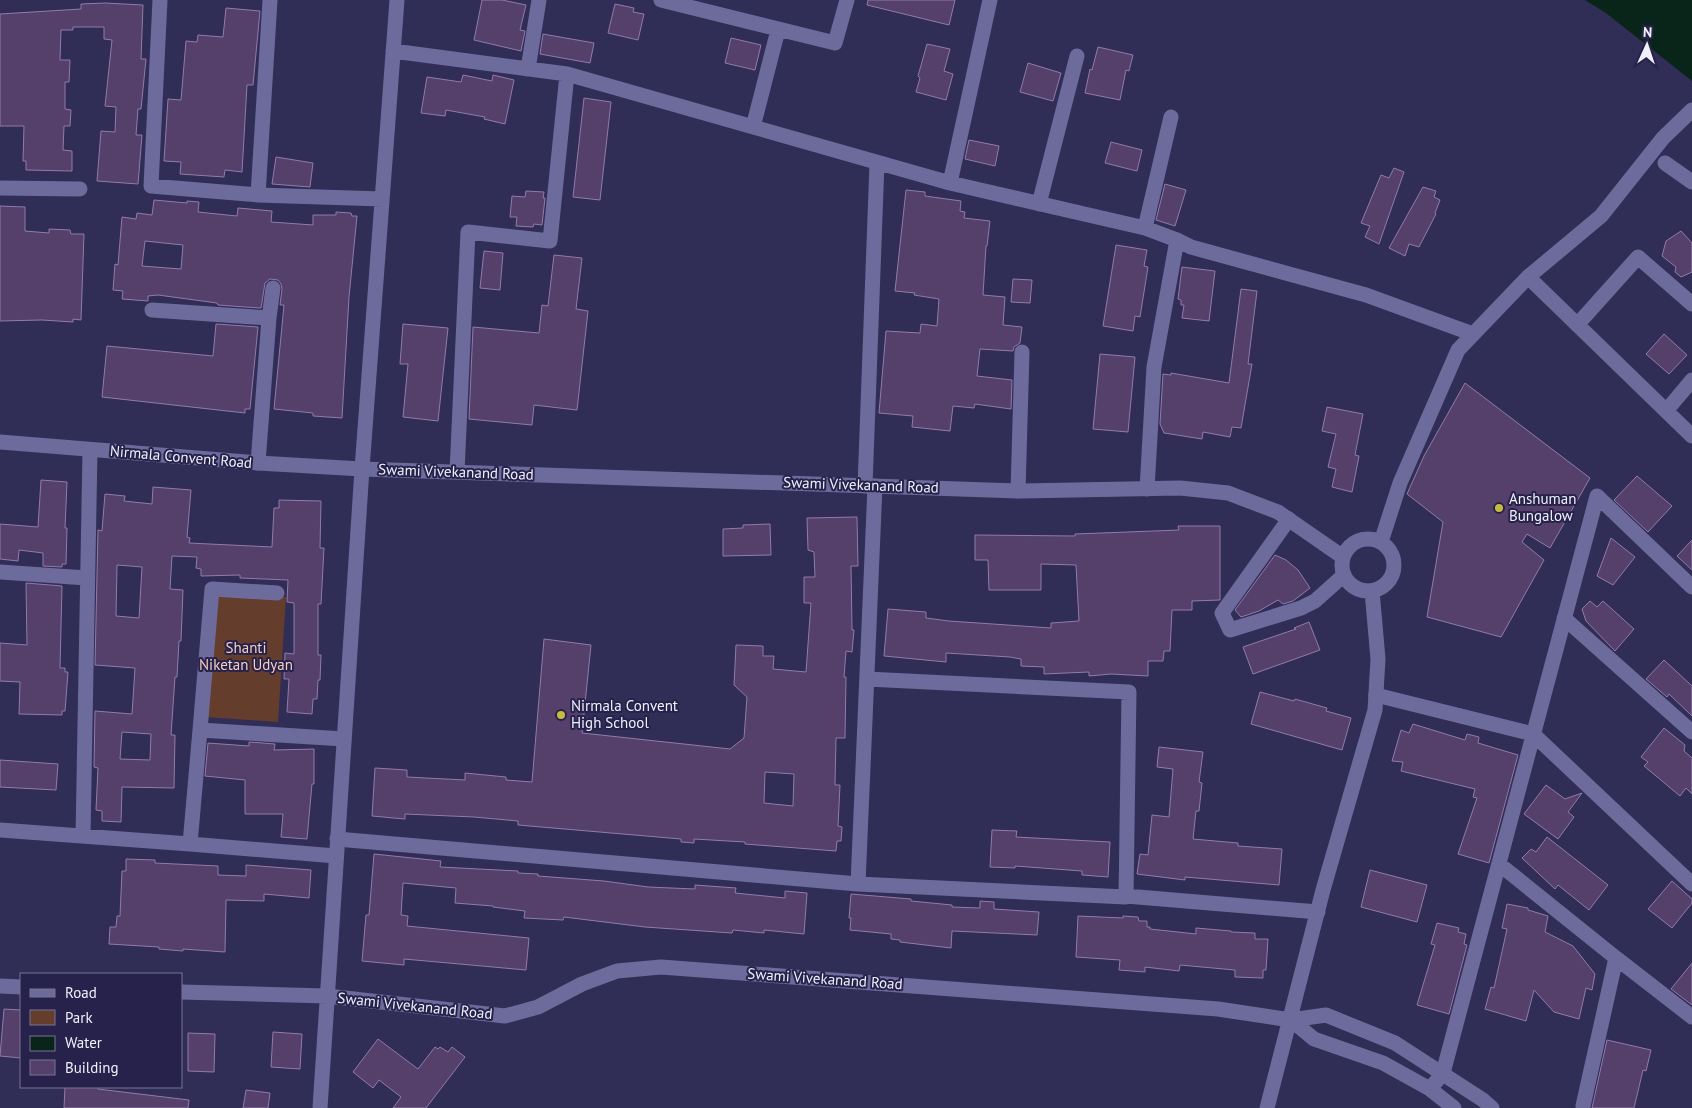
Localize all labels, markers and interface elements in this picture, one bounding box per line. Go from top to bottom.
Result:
north arrow [1622,20,1672,70]
text: N [1643,23,1653,41]
street label: Nirmala Convent Road [109,441,253,472]
street label: Swami Vivekanand Road [378,459,534,484]
street label: Swami Vivekanand Road [783,472,939,497]
place label: Anshuman Bungalow [1509,489,1576,525]
marker: Anshuman Bungalow [1493,502,1505,514]
park label: Shanti Niketan Udyan [199,638,293,674]
place label: Nirmala Convent High School [571,696,678,732]
marker: Nirmala Convent High School [555,709,567,721]
street label: Swami Vivekanand Road [747,964,903,993]
legend [20,973,182,1088]
text: Road [65,983,97,1002]
street label: Swami Vivekanand Road [337,988,493,1023]
text: Park [65,1008,93,1027]
text: Water [65,1033,102,1052]
text: Building [65,1058,119,1077]

